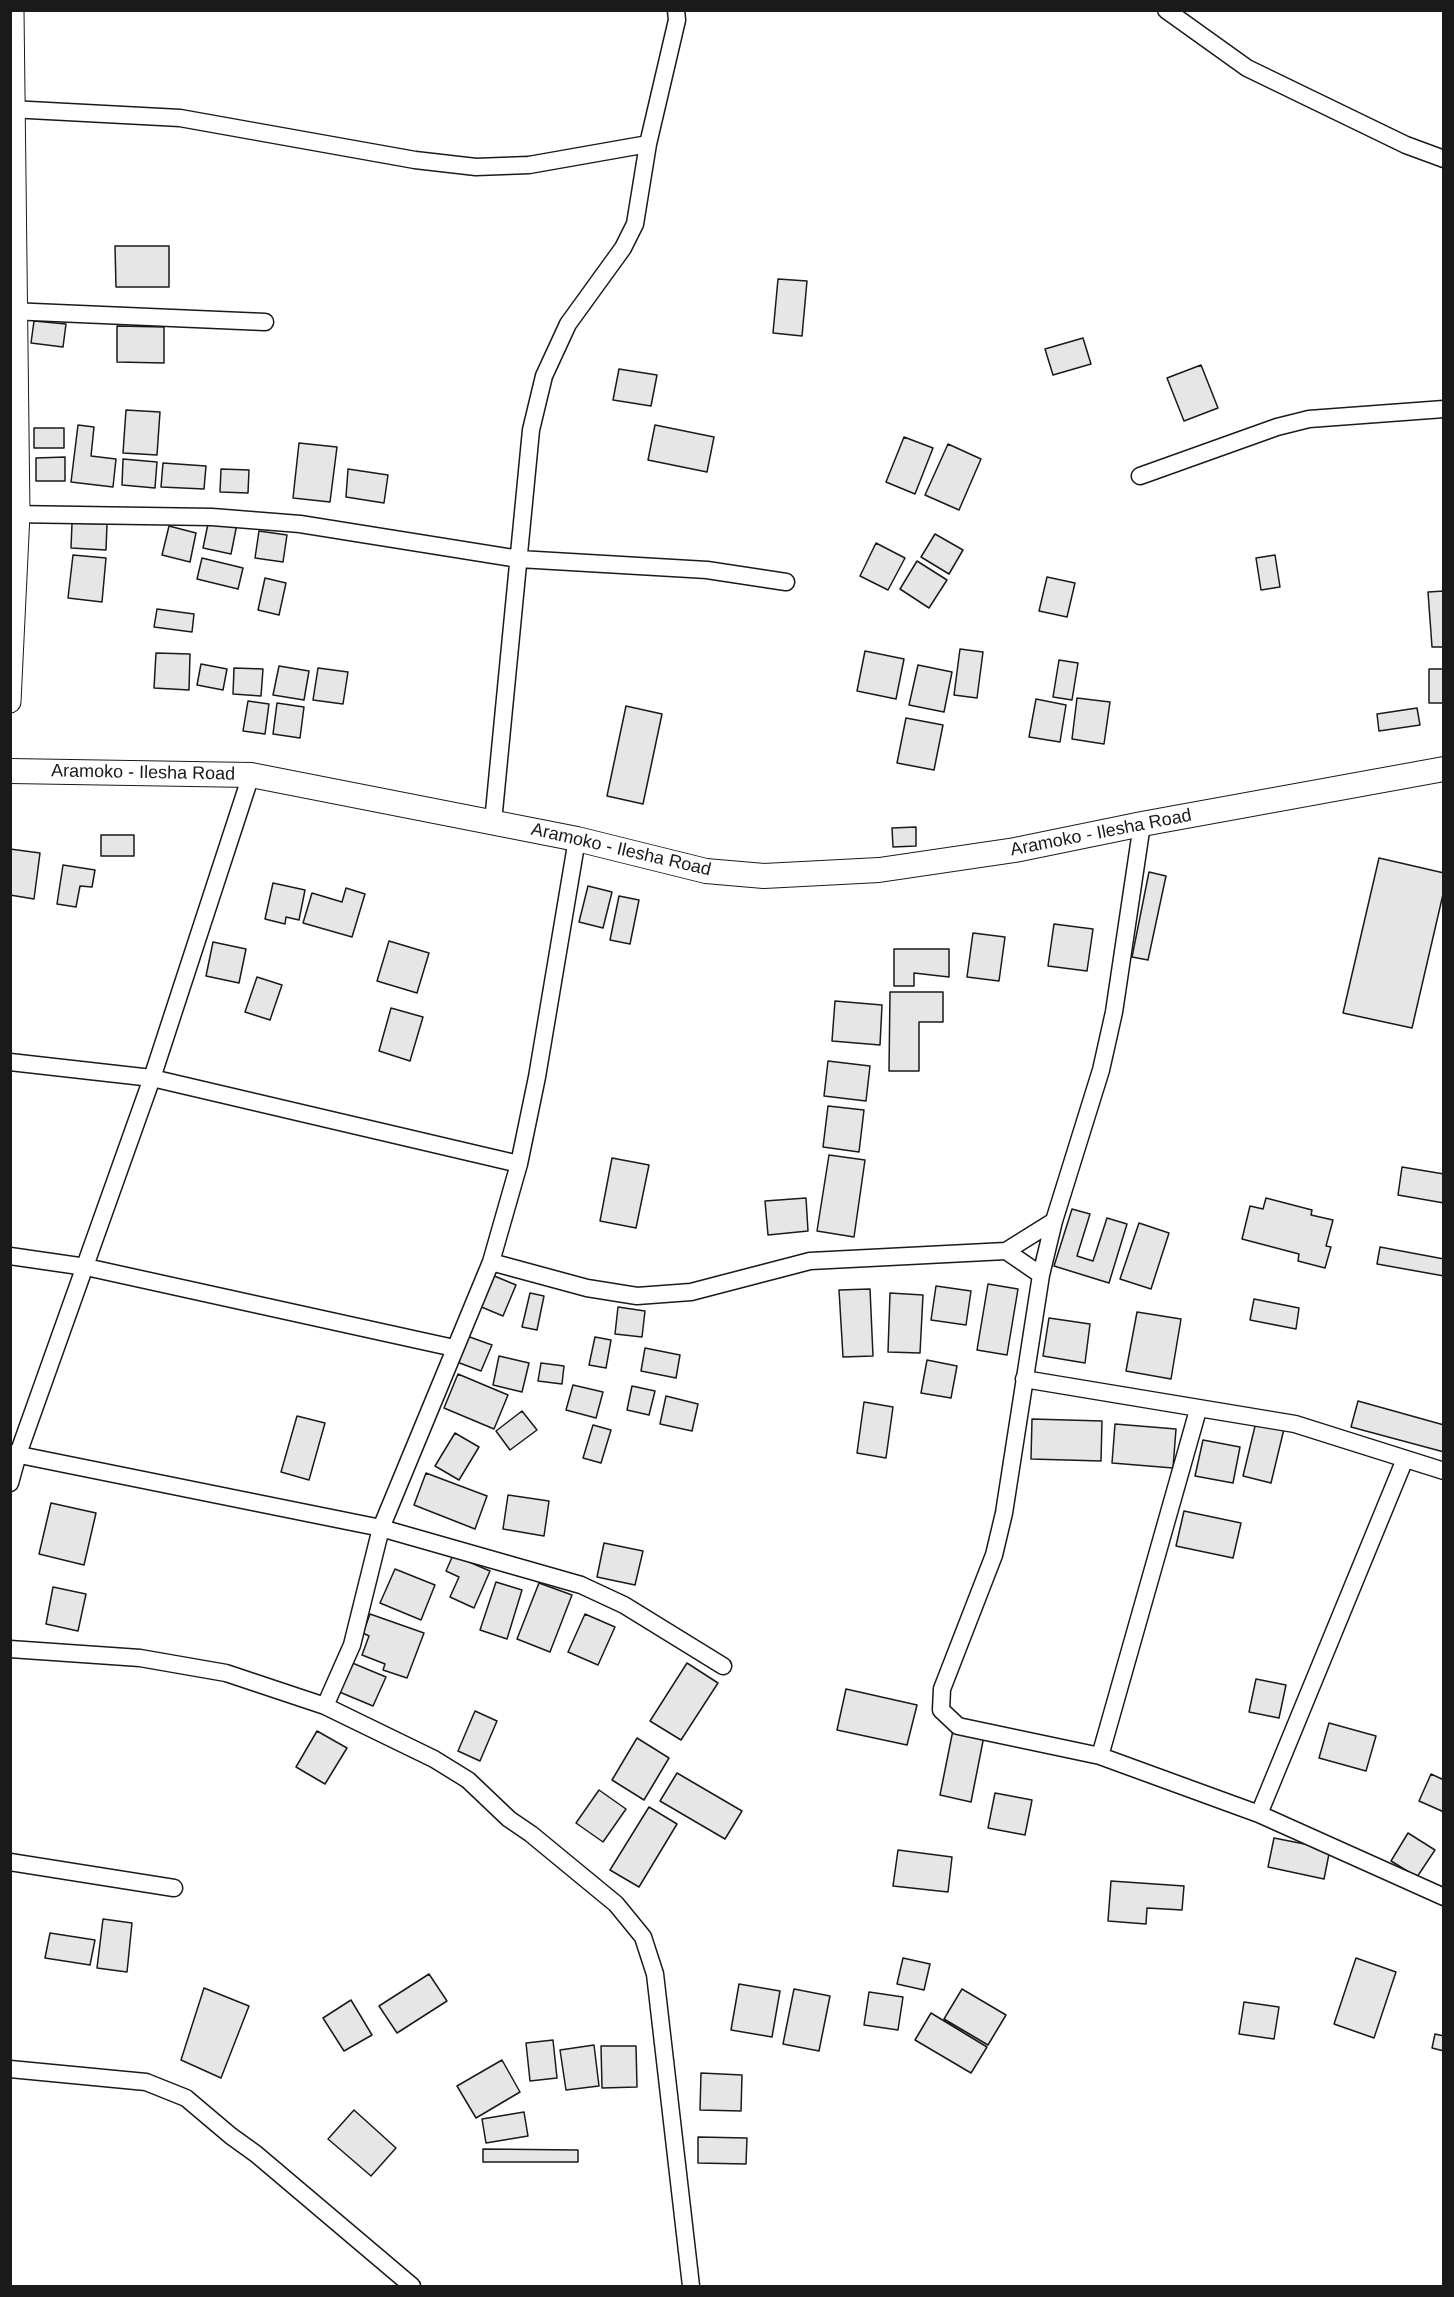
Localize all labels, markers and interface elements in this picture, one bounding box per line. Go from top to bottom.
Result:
street label: Aramoko - Ilesha Road [51,761,235,785]
street label: Aramoko - Ilesha Road [1009,805,1193,861]
street label: Aramoko - Ilesha Road [529,819,713,881]

